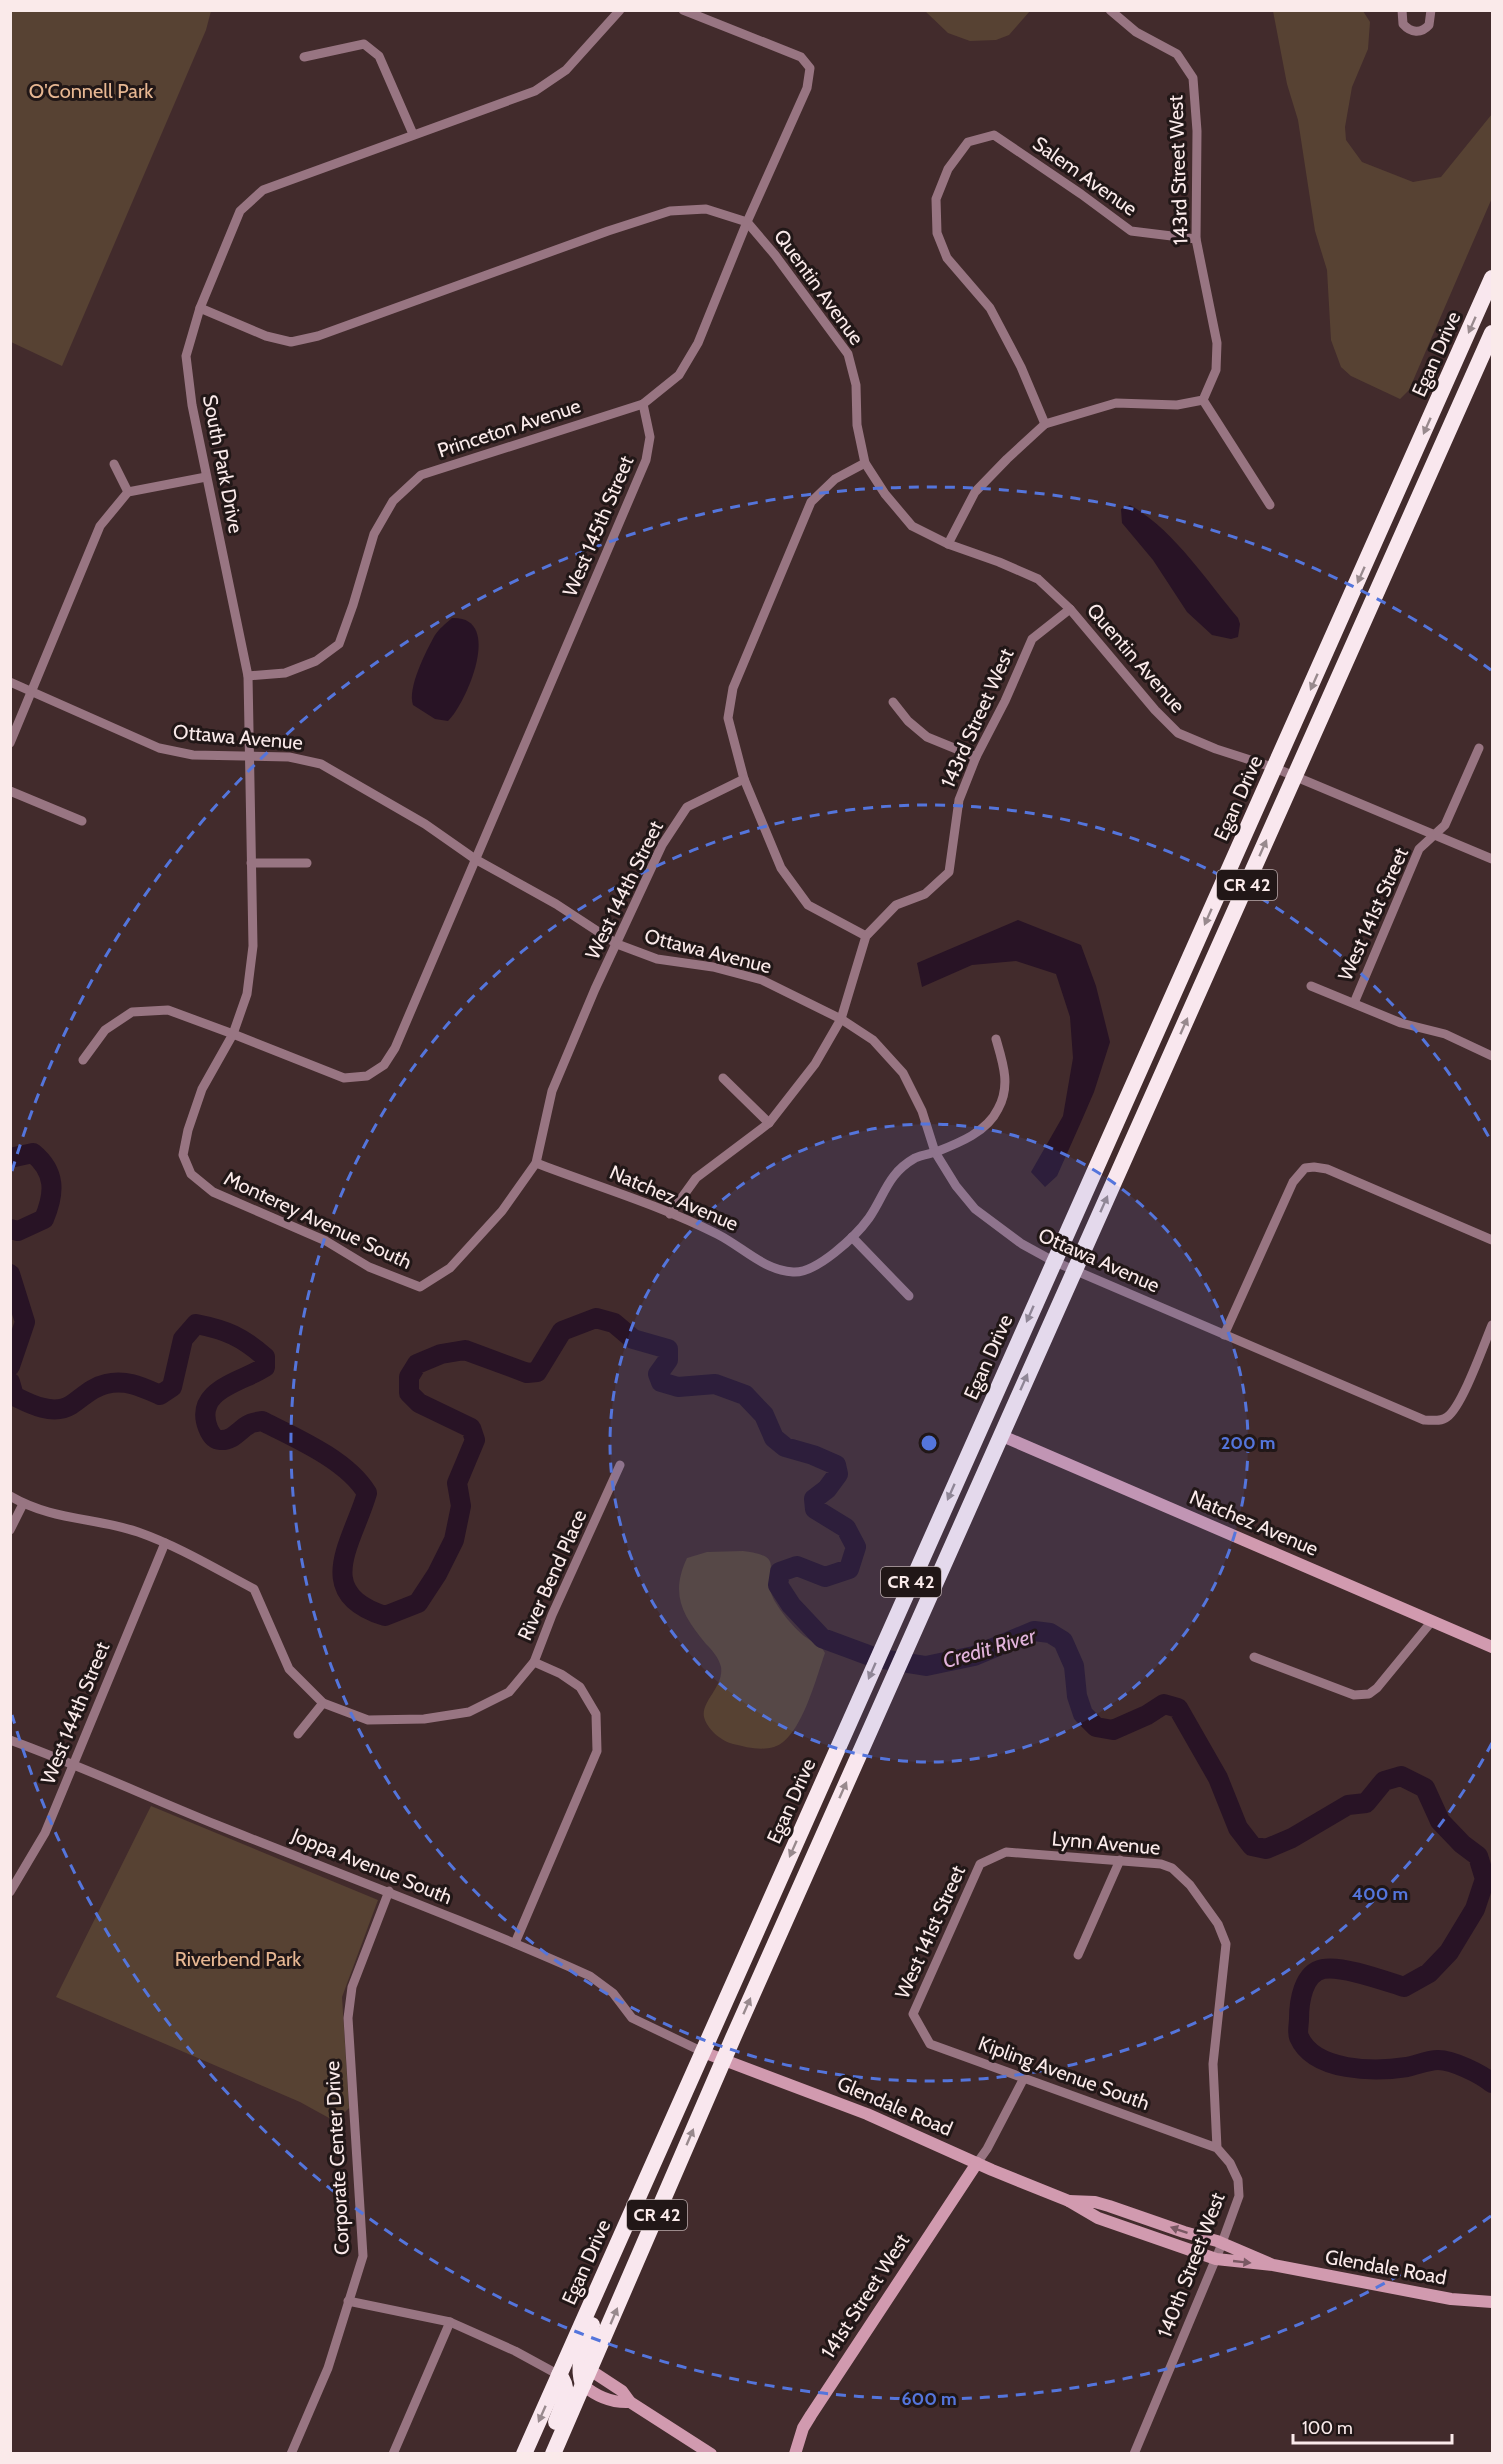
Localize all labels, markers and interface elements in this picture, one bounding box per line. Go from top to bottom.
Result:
park label: O'Connell Park [29,79,153,103]
street label: 143rd Street West [1163,94,1193,245]
street label: Salem Avenue [1028,131,1142,221]
street label: Quentin Avenue [769,224,869,350]
street label: Egan Drive [1407,308,1465,400]
one-way arrow [1467,317,1476,334]
street label: South Park Drive [198,393,248,535]
street label: Princeton Avenue [434,394,584,462]
one-way arrow [1422,417,1432,435]
street label: West 145th Street [558,452,639,600]
one-way arrow [1356,567,1366,585]
street label: Quentin Avenue [1082,598,1190,718]
street label: 143rd Street West [936,644,1019,791]
one-way arrow [1309,673,1318,690]
street label: Ottawa Avenue [172,719,304,755]
street label: Egan Drive [1209,752,1267,844]
street label: West 144th Street [580,817,668,963]
one-way arrow [1259,839,1269,857]
street label: West 141st Street [1333,843,1413,984]
road number: CR 42 [1217,870,1277,900]
one-way arrow [1204,908,1213,925]
street label: Ottawa Avenue [642,924,774,978]
one-way arrow [1179,1017,1188,1034]
street label: Natchez Avenue [606,1160,742,1236]
street label: Monterey Avenue South [220,1166,416,1274]
one-way arrow [1099,1195,1108,1212]
street label: Ottawa Avenue [1035,1223,1163,1297]
one-way arrow [1025,1306,1034,1323]
street label: Egan Drive [959,1311,1017,1403]
one-way arrow [1019,1372,1029,1390]
text: 200 m [1221,1432,1275,1454]
centre of rings [919,1433,939,1453]
one-way arrow [946,1484,955,1501]
street label: Natchez Avenue [1186,1485,1322,1561]
street label: River Bend Place [512,1506,592,1644]
road number: CR 42 [881,1567,941,1597]
water label: Credit River [940,1622,1040,1673]
street label: West 144th Street [36,1638,115,1788]
one-way arrow [867,1662,876,1679]
street label: Egan Drive [762,1755,820,1847]
one-way arrow [838,1780,848,1798]
street label: Joppa Avenue South [287,1822,456,1909]
street label: Lynn Avenue [1051,1826,1161,1860]
one-way arrow [788,1840,797,1858]
street label: West 141st Street [890,1861,970,2002]
text: 400 m [1352,1883,1408,1905]
park label: Riverbend Park [175,1947,301,1971]
one-way arrow [742,1997,752,2015]
street label: Kipling Avenue South [975,2031,1153,2115]
street label: Corporate Center Drive [320,2060,354,2256]
street label: Glendale Road [834,2071,956,2141]
one-way arrow [685,2127,695,2145]
street label: 140th Street West [1152,2189,1230,2341]
road number: CR 42 [627,2200,687,2230]
street label: Egan Drive [557,2216,615,2308]
one-way arrow [1170,2225,1188,2235]
street label: 141st Street West [816,2229,914,2363]
street label: Glendale Road [1323,2245,1449,2289]
one-way arrow [1233,2257,1252,2266]
one-way arrow [609,2307,618,2324]
text: 600 m [901,2388,957,2410]
one-way arrow [537,2406,547,2424]
scale bar [1293,2407,1452,2445]
text: 100 m [1302,2417,1353,2439]

